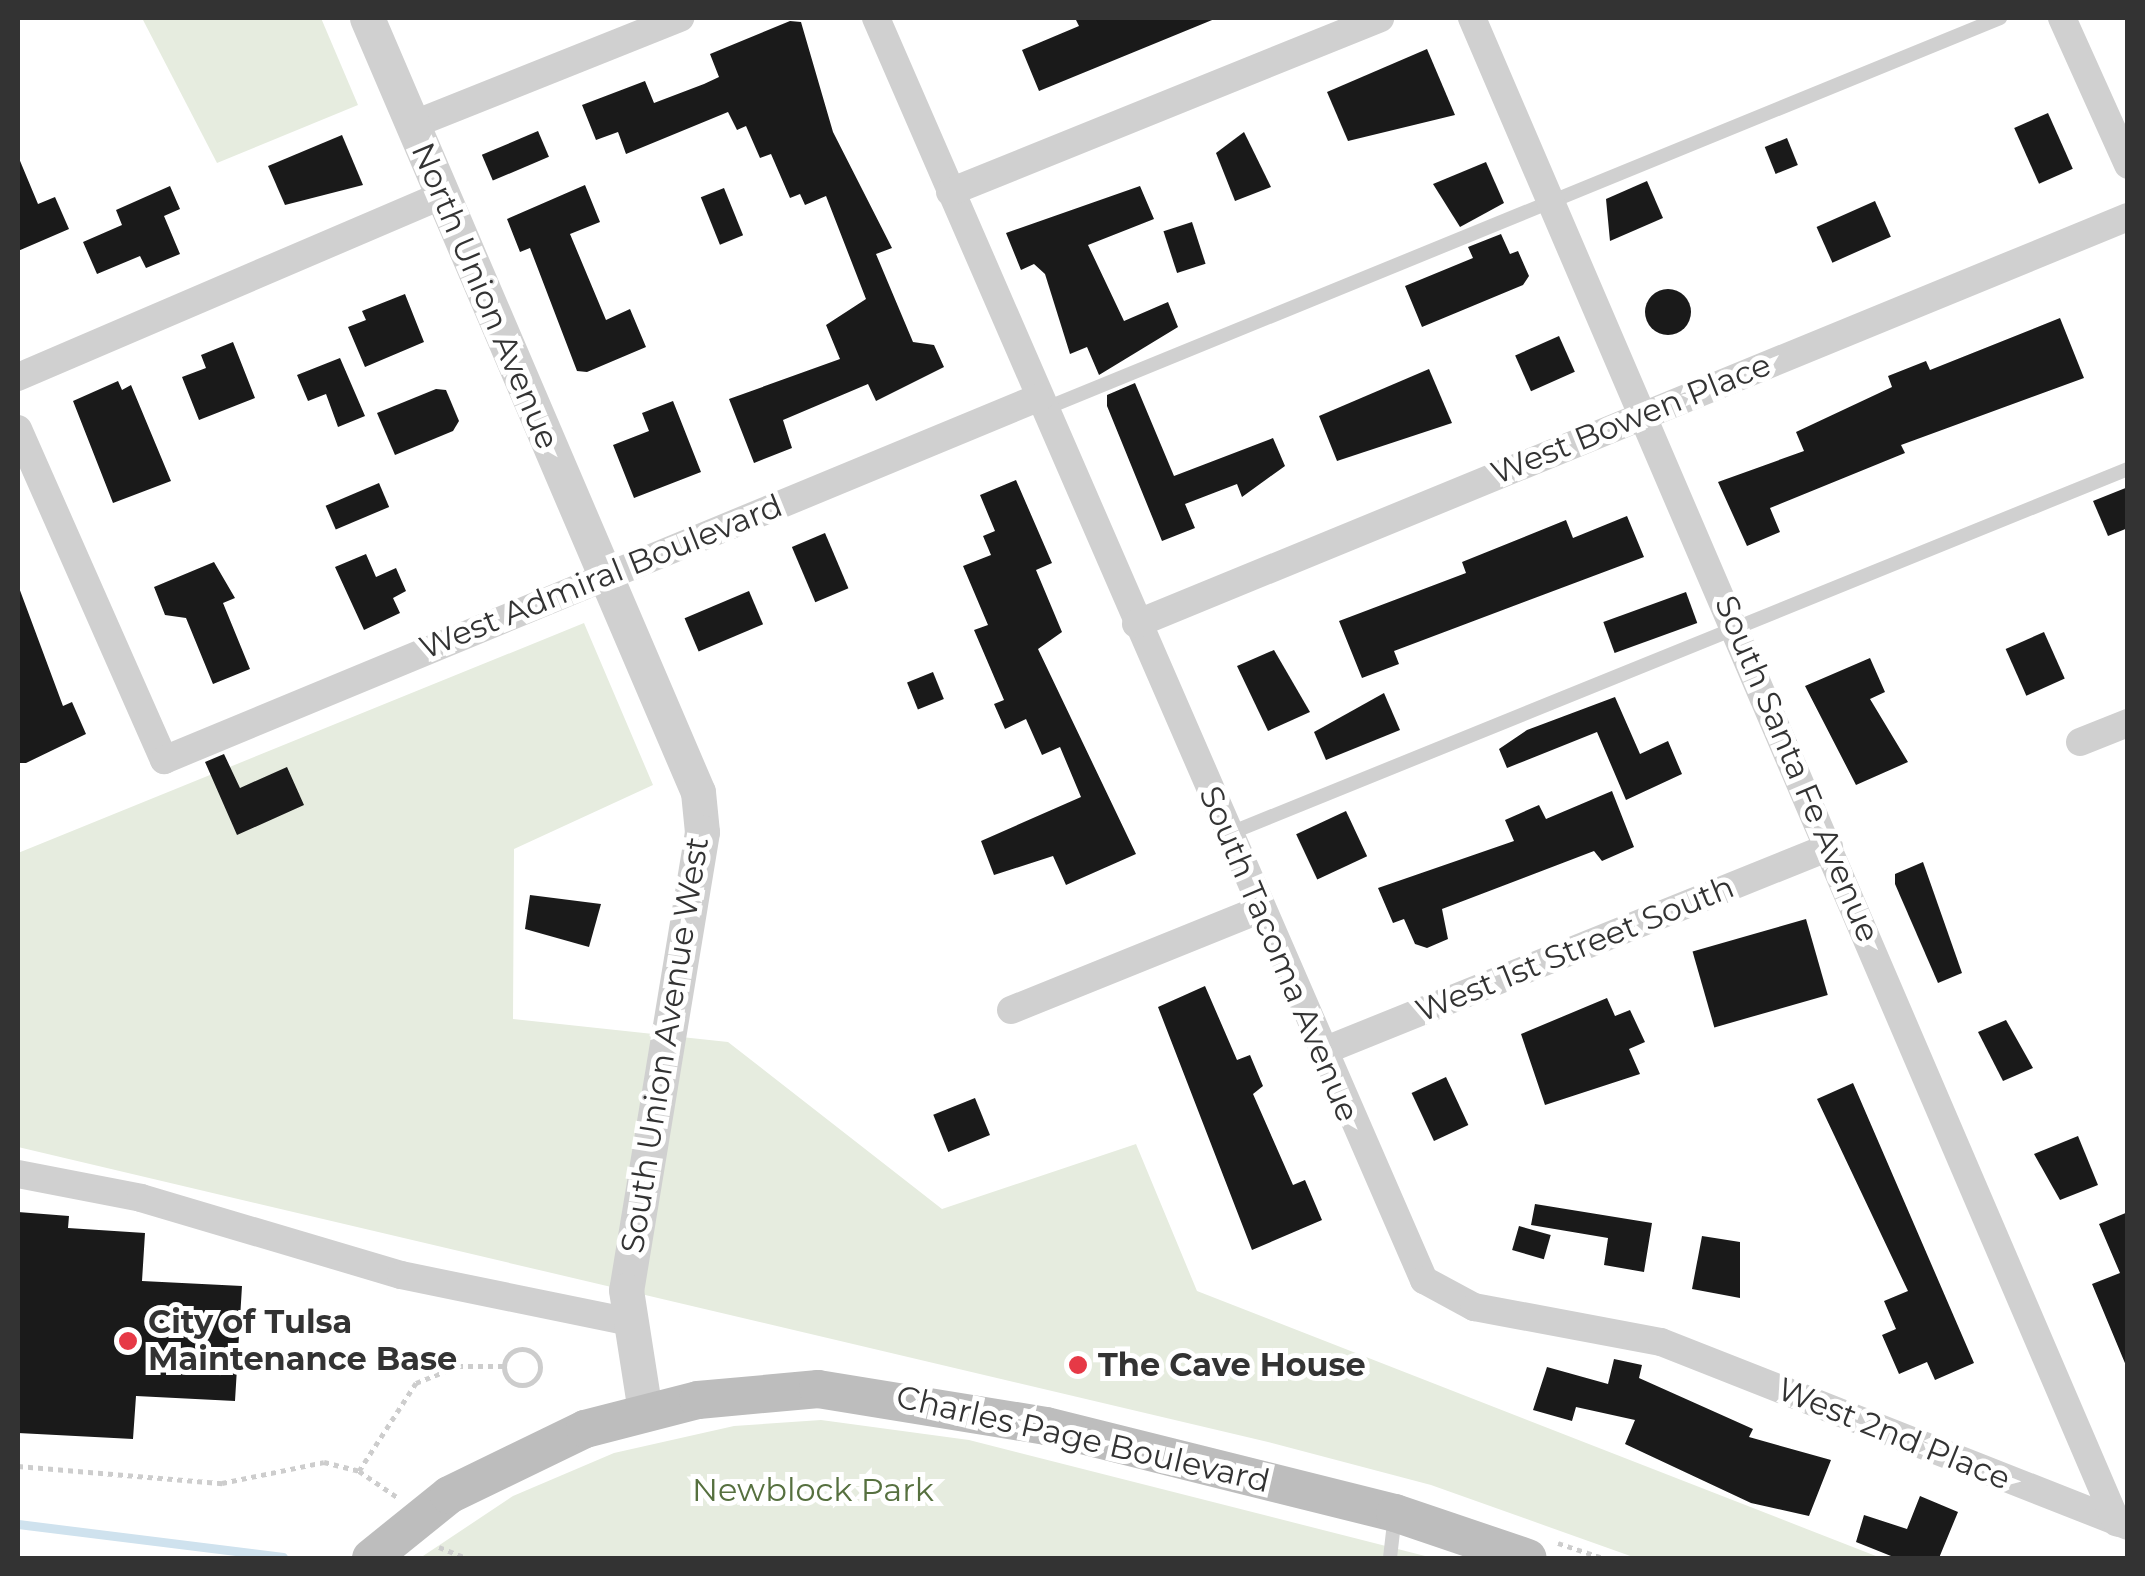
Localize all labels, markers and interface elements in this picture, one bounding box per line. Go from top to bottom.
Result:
street label: North Union Avenue [403,137,567,455]
street label: West Bowen Place [1485,345,1777,493]
street label: West Admiral Boulevard [414,487,788,667]
street label: South Santa Fe Avenue [1707,590,1887,948]
street label: South Tacoma Avenue [1191,781,1367,1127]
street label: South Union Avenue West [613,834,717,1256]
street label: West 1st Street South [1410,868,1740,1030]
place label: City of Tulsa Maintenance Base [148,1304,457,1379]
marker: City of Tulsa Maintenance Base [117,1330,139,1352]
place label: The Cave House [1098,1346,1366,1384]
marker: The Cave House [1067,1354,1089,1376]
street label: West 2nd Place [1772,1370,2016,1498]
street label: Charles Page Boulevard [893,1377,1273,1501]
park label: Newblock Park [692,1471,934,1509]

